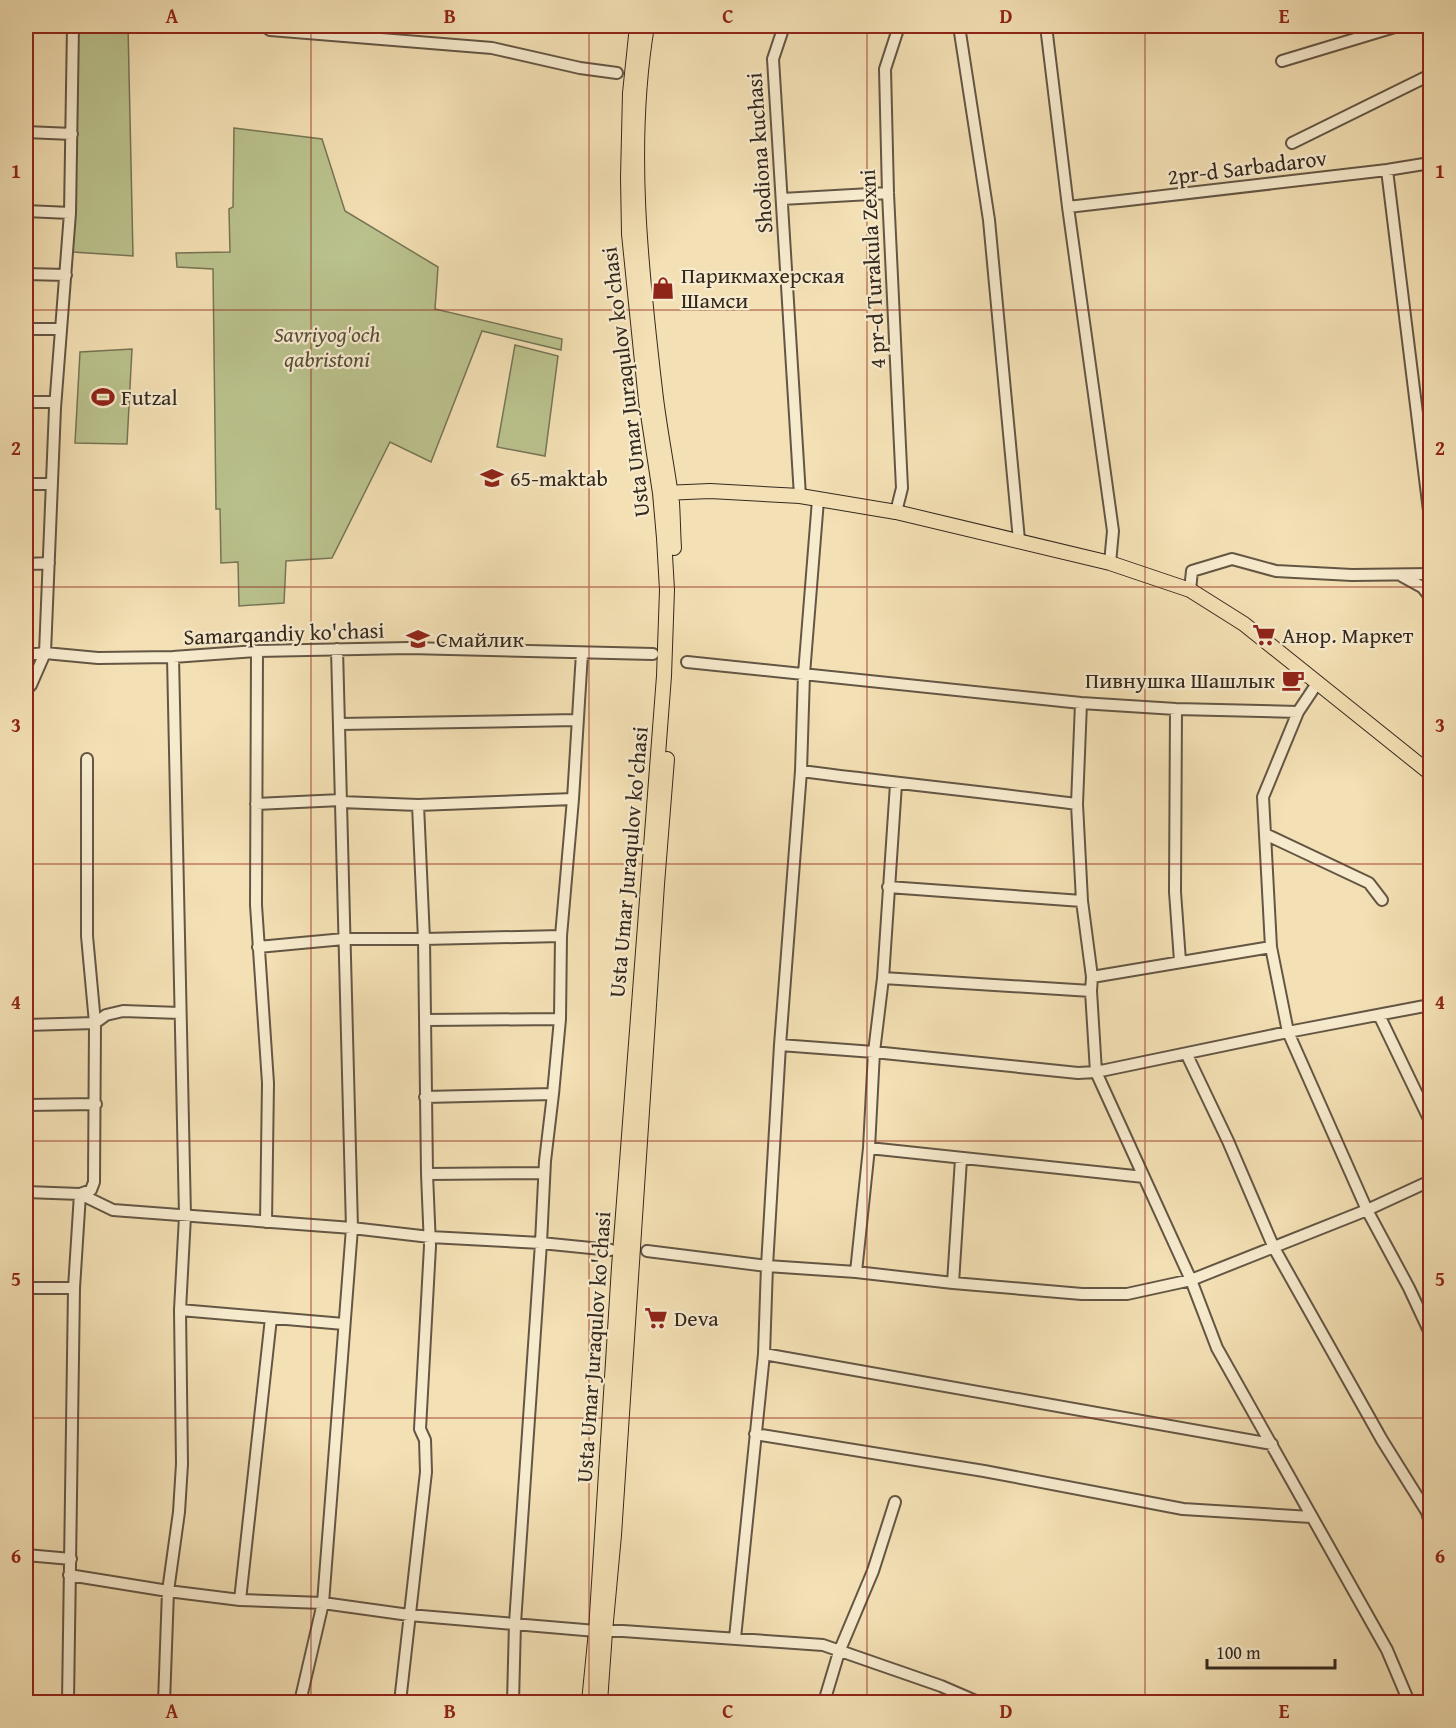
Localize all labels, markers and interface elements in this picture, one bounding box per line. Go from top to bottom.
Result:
text: A [166,1,179,30]
text: B [444,1,456,30]
text: C [722,1,734,30]
text: D [999,1,1013,30]
text: E [1279,1,1290,30]
street label: Shodiona kuchasi [737,71,781,235]
street label: 2pr-d Sarbadarov [1166,141,1329,193]
text: 1 [11,156,21,185]
text: 1 [1435,156,1445,185]
street label: 4 pr-d Turakula Zexni [851,168,893,370]
street label: Usta Umar Juraqulov ko'chasi [593,245,657,519]
place label: Парикмахерская Шамси [681,259,845,316]
shop icon: Парикмахерская Шамси [650,275,676,301]
park label: Savriyog'och qabristoni [274,318,380,375]
place label: Futzal [121,381,178,413]
sports icon: Futzal [90,384,116,410]
text: 2 [11,433,21,462]
text: 2 [1435,433,1445,462]
place label: 65-maktab [510,462,608,494]
school or university icon: 65-maktab [479,465,505,491]
street label: Samarqandiy ko'chasi [183,614,385,652]
place label: Анор. Маркет [1282,619,1414,651]
supermarket icon: Анор. Маркет [1251,622,1277,648]
place label: Смайлик [436,623,524,655]
school or university icon: Смайлик [405,626,431,652]
place label: Пивнушка Шашлык [1085,664,1275,696]
cafe icon: Пивнушка Шашлык [1280,667,1306,693]
text: 3 [11,710,21,739]
text: 3 [1435,710,1445,739]
street label: Usta Umar Juraqulov ko'chasi [600,725,656,999]
text: 4 [11,987,21,1016]
text: 4 [1435,987,1445,1016]
street label: Usta Umar Juraqulov ko'chasi [568,1210,618,1484]
text: 5 [11,1264,21,1293]
text: 5 [1435,1264,1445,1293]
place label: Deva [674,1302,719,1334]
supermarket icon: Deva [643,1305,669,1331]
text: 6 [11,1541,21,1570]
text: 6 [1435,1541,1445,1570]
scale bar [1207,1632,1334,1670]
text: 100 m [1216,1639,1261,1666]
text: A [166,1696,179,1725]
text: B [444,1696,456,1725]
text: C [722,1696,734,1725]
text: D [999,1696,1013,1725]
text: E [1279,1696,1290,1725]

